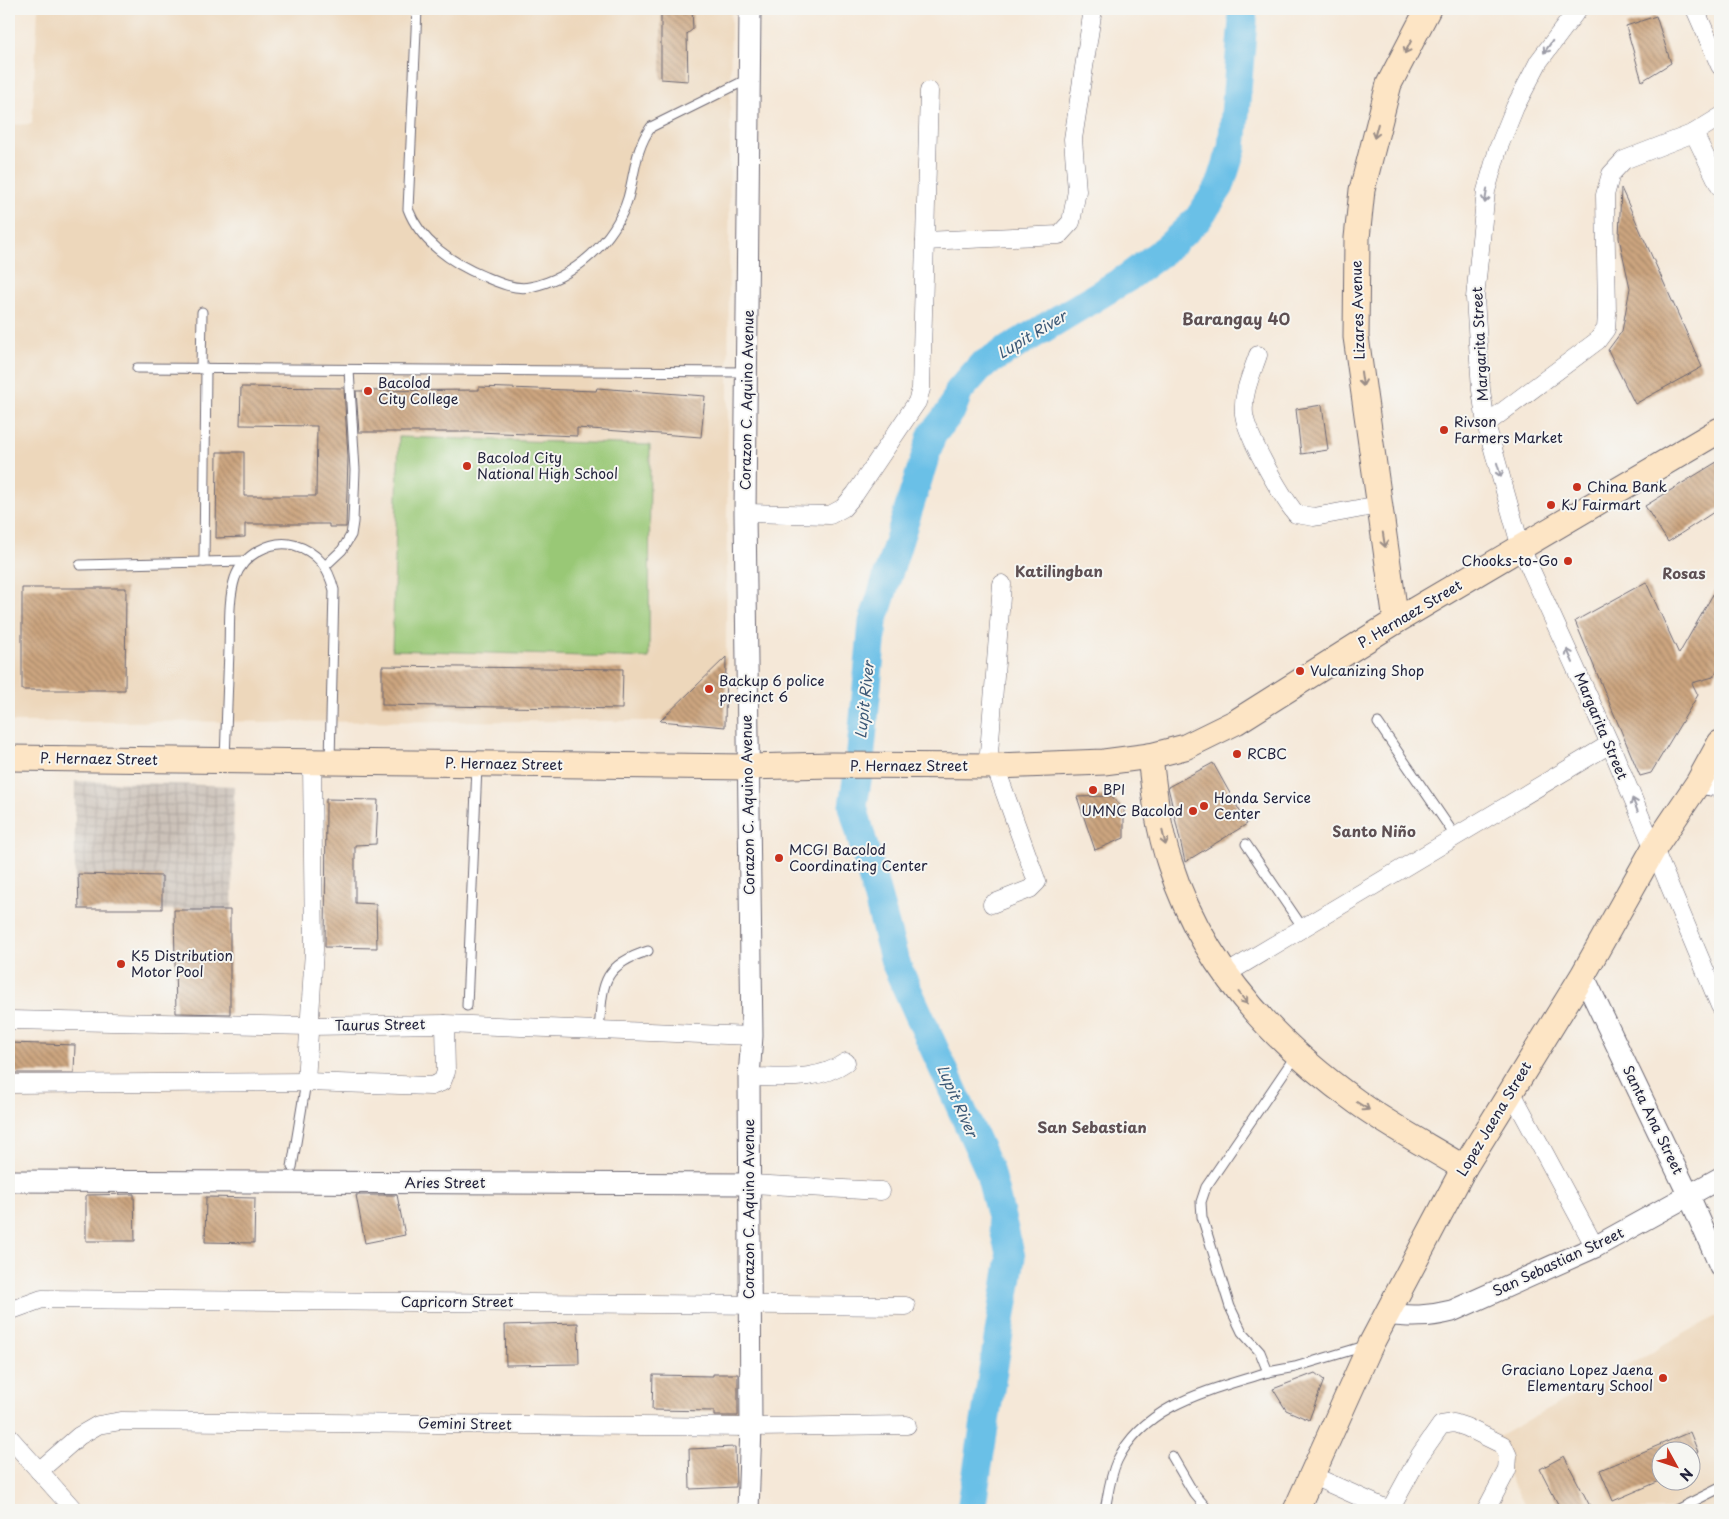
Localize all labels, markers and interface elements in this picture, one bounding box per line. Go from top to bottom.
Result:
one-way arrow [1403,39,1413,54]
one-way arrow [1543,40,1554,54]
one-way arrow [1371,123,1381,139]
one-way arrow [1481,188,1491,204]
street label: Lizares Avenue [1345,260,1370,360]
street label: Margarita Street [1466,286,1493,402]
water label: Lupit River [992,303,1072,363]
district label: Barangay 40 [1182,306,1290,330]
street label: Corazon C. Aquino Avenue [734,309,759,490]
one-way arrow [1357,370,1367,386]
place label: Bacolod City College [378,372,459,409]
marker: Bacolod City College [362,385,374,397]
place label: Rivson Farmers Market [1454,411,1563,448]
marker: Rivson Farmers Market [1438,424,1450,436]
place label: Bacolod City National High School [477,447,618,484]
marker: Bacolod City National High School [461,460,473,472]
one-way arrow [1495,462,1504,478]
place label: China Bank [1587,476,1668,497]
marker: China Bank [1571,481,1583,493]
place label: KJ Fairmart [1561,494,1641,515]
marker: KJ Fairmart [1545,499,1557,511]
one-way arrow [1380,531,1390,547]
place label: Chooks-to-Go [1462,550,1558,571]
marker: Chooks-to-Go [1562,555,1574,567]
district label: Katilingban [1015,559,1103,582]
district label: Rosas [1662,561,1706,584]
street label: P. Hernaez Street [1354,574,1466,653]
one-way arrow [1565,649,1575,664]
water label: Lupit River [848,658,879,739]
place label: Vulcanizing Shop [1310,660,1424,681]
marker: Vulcanizing Shop [1294,665,1306,677]
street label: Margarita Street [1569,669,1634,783]
place label: Backup 6 police precinct 6 [719,670,824,707]
marker: Backup 6 police precinct 6 [703,683,715,695]
street label: Corazon C. Aquino Avenue [735,714,760,895]
place label: RCBC [1247,743,1287,764]
street label: P. Hernaez Street [40,747,158,770]
marker: RCBC [1231,748,1243,760]
street label: P. Hernaez Street [445,752,563,775]
street label: P. Hernaez Street [850,755,968,776]
place label: BPI [1103,779,1125,800]
marker: BPI [1087,784,1099,796]
place label: Honda Service Center [1214,787,1311,824]
one-way arrow [1629,798,1639,813]
place label: UMNC Bacolod [1081,800,1183,821]
marker: Honda Service Center [1198,800,1210,812]
marker: UMNC Bacolod [1187,805,1199,817]
district label: Santo Niño [1332,819,1416,842]
one-way arrow [1160,830,1169,846]
place label: MCGI Bacolod Coordinating Center [789,839,928,876]
marker: MCGI Bacolod Coordinating Center [773,852,785,864]
place label: K5 Distribution Motor Pool [131,945,233,982]
marker: K5 Distribution Motor Pool [115,958,127,970]
one-way arrow [1238,991,1248,1005]
street label: Taurus Street [334,1013,426,1036]
street label: Lopez Jaena Street [1451,1057,1536,1180]
water label: Lupit River [932,1060,985,1142]
street label: Santa Ana Street [1618,1062,1689,1178]
one-way arrow [1356,1102,1370,1112]
district label: San Sebastian [1037,1115,1147,1138]
street label: Corazon C. Aquino Avenue [738,1118,759,1299]
street label: Aries Street [405,1172,486,1193]
street label: San Sebastian Street [1489,1222,1627,1301]
street label: Capricorn Street [401,1291,514,1312]
place label: Graciano Lopez Jaena Elementary School [1501,1359,1653,1396]
marker: Graciano Lopez Jaena Elementary School [1657,1372,1669,1384]
street label: Gemini Street [418,1412,512,1435]
north arrow [1652,1442,1702,1492]
text: N [1675,1464,1698,1486]

